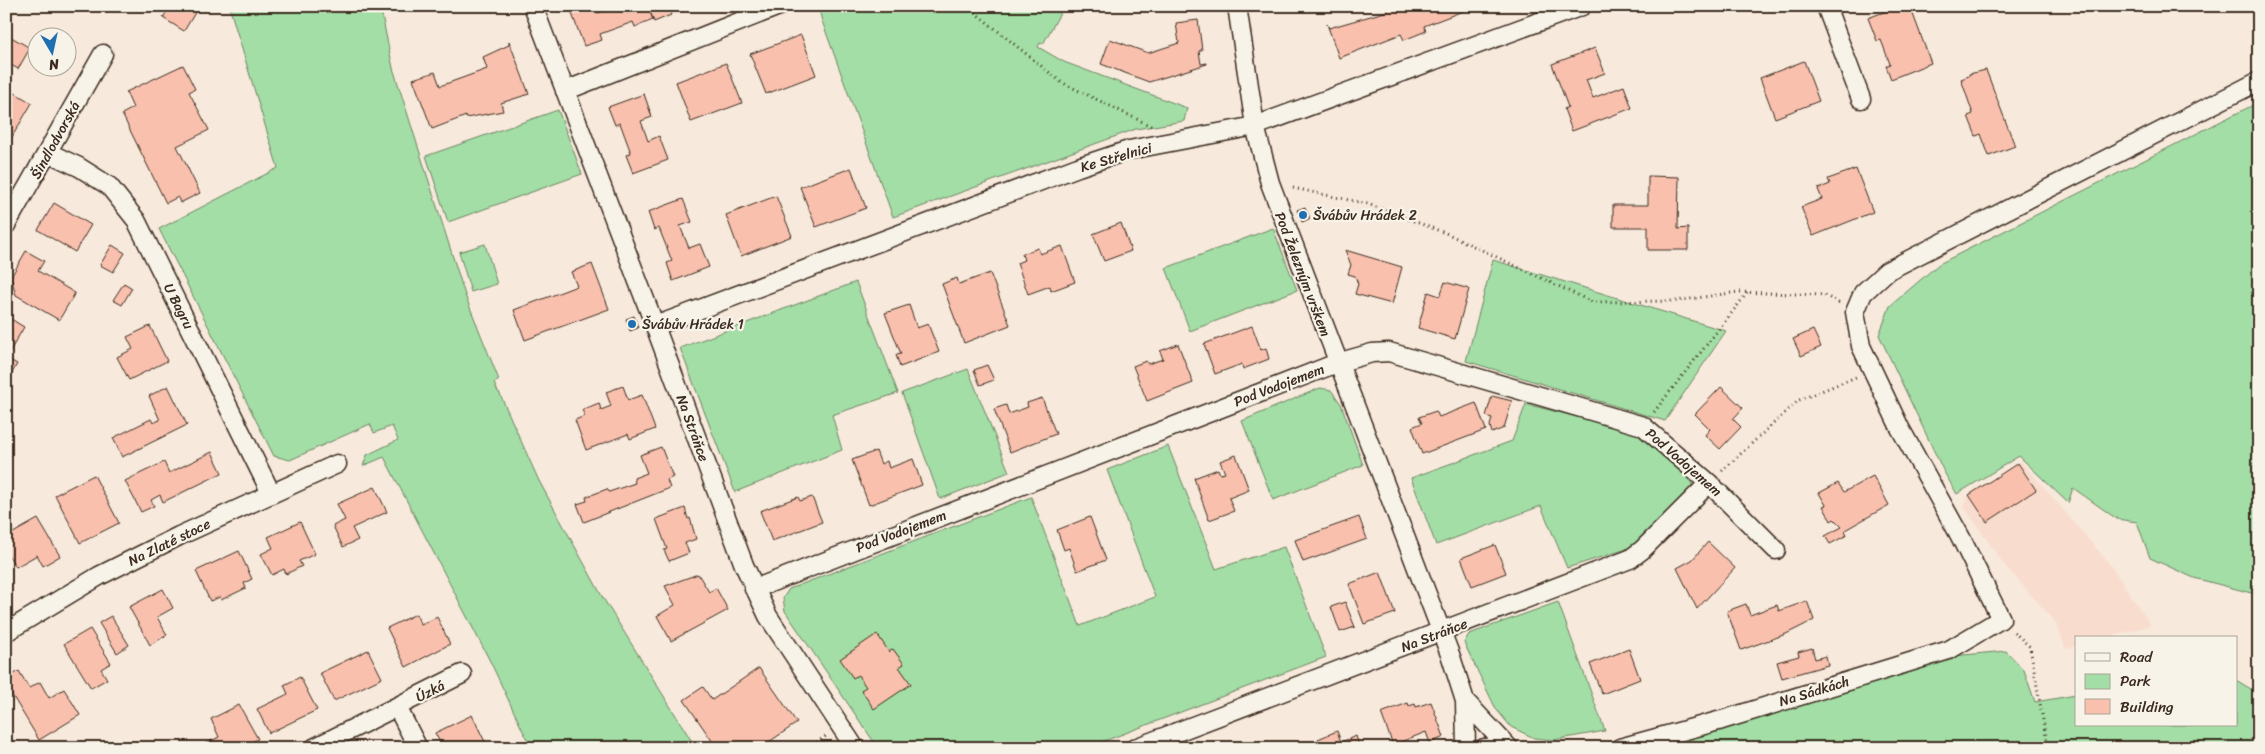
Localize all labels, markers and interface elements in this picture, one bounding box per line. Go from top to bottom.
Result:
north arrow [28,28,78,78]
text: N [47,51,62,77]
street label: Šindlodvorská [24,97,87,184]
street label: Ke Střelnici [1077,135,1156,180]
place label: Švábův Hrádek 2 [1313,203,1417,228]
street label: Pod Železným vrškem [1267,208,1338,341]
marker: Švábův Hrádek 2 [1297,209,1309,221]
street label: U Bagru [156,279,201,334]
place label: Švábův Hrádek 1 [642,312,744,337]
marker: Švábův Hrádek 1 [626,318,638,330]
street label: Pod Vodojemem [1230,357,1328,414]
street label: Na Stráňce [669,391,716,465]
street label: Pod Vodojemem [1640,422,1728,503]
street label: Pod Vodojemem [852,503,950,560]
street label: Na Zlaté stoce [124,512,215,573]
street label: Na Stráňce [1397,611,1471,660]
legend [2075,636,2238,726]
text: Road [2120,644,2153,670]
text: Park [2120,668,2151,694]
street label: Na Sádkách [1776,669,1852,714]
street label: Úzká [411,673,449,709]
text: Building [2120,694,2174,720]

